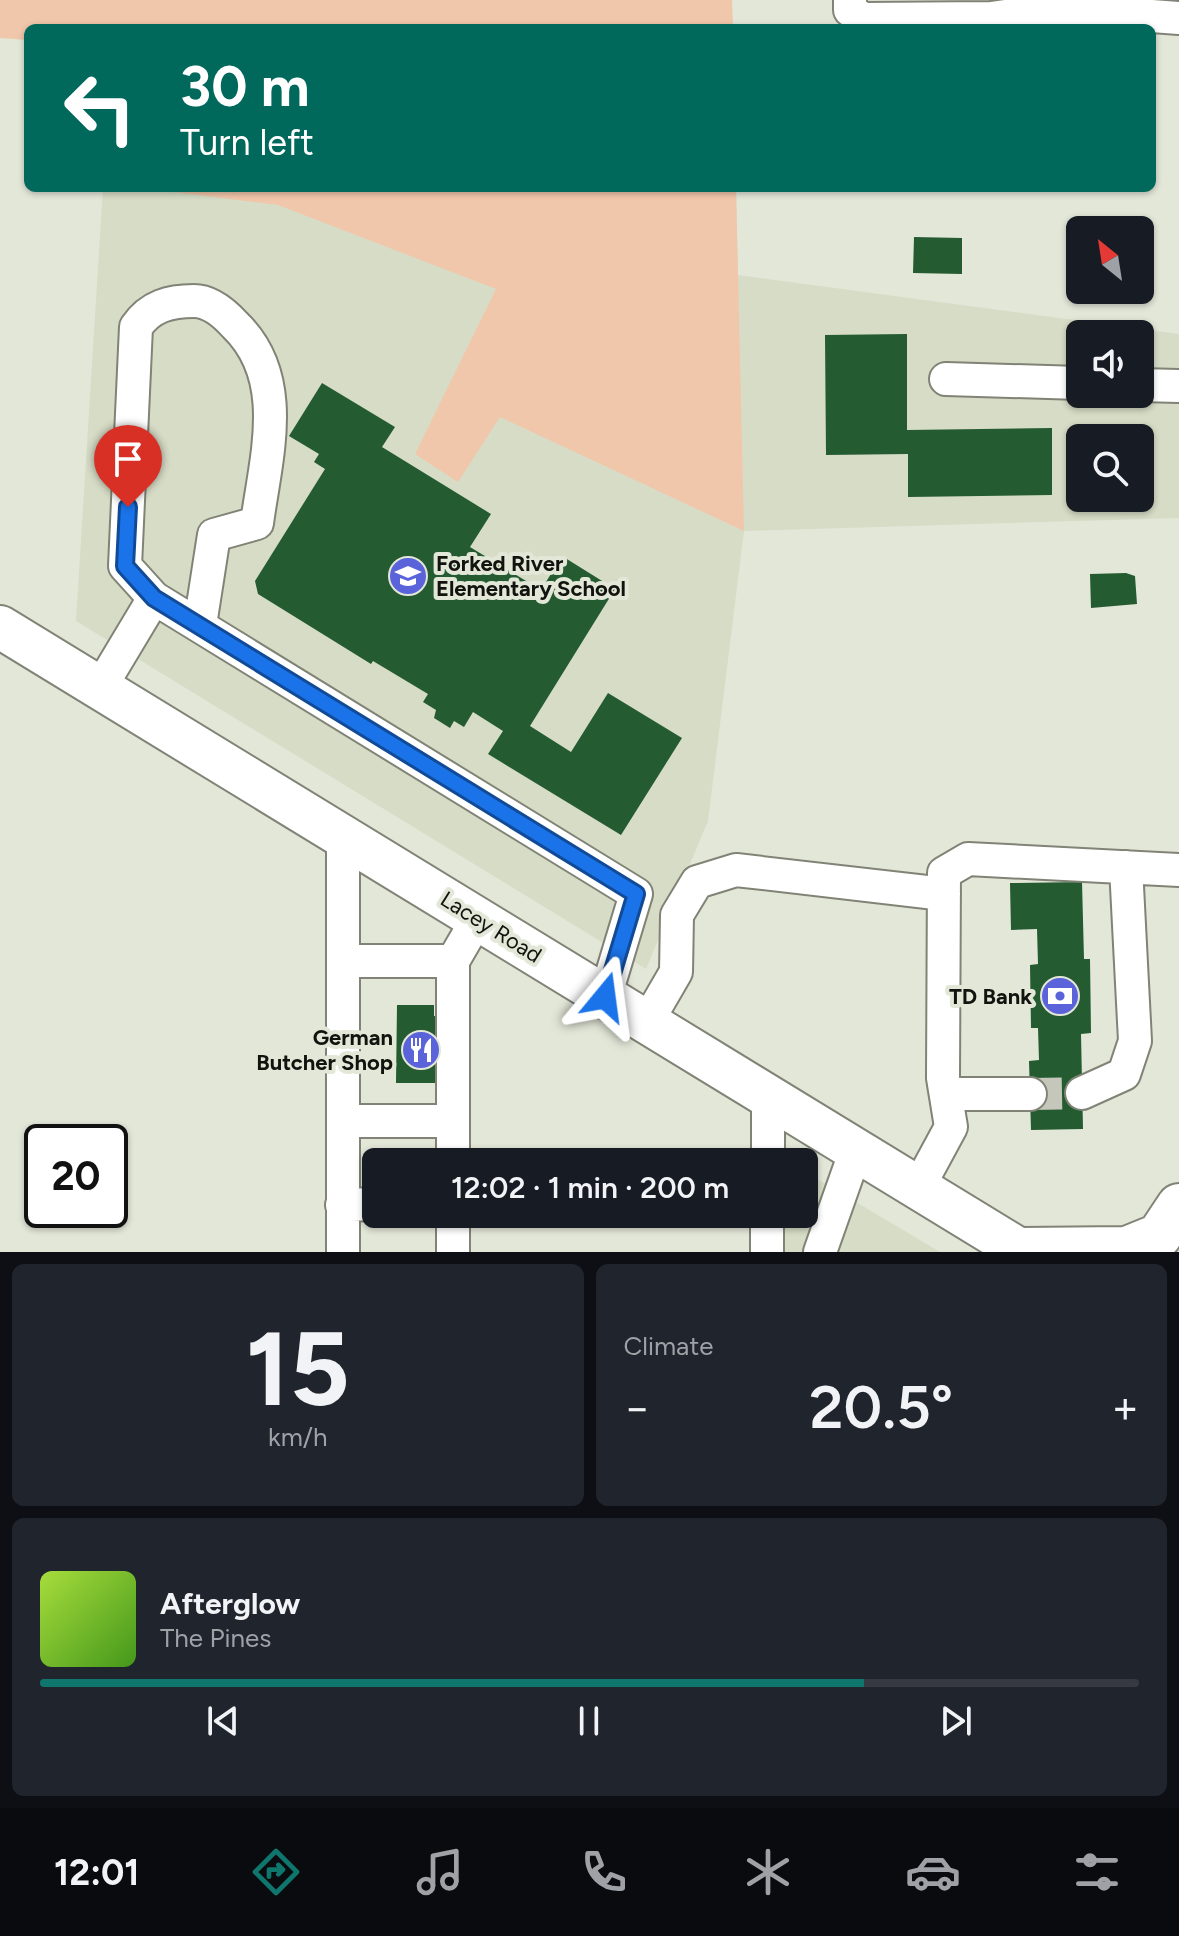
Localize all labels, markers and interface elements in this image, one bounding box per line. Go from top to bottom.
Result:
text: 30 m [180,53,310,120]
icon: left [48,56,152,160]
text: Turn left [180,121,314,164]
north arrow [1066,216,1154,304]
map controls [1066,216,1154,512]
button: sound [1066,320,1154,408]
button: search [1066,424,1154,512]
pin [94,425,162,507]
icon: arrive [106,437,150,481]
place label: Forked River Elementary School [436,550,626,602]
school or university icon: Forked River Elementary School [387,555,429,597]
street label: Lacey Road [436,885,546,969]
position arrow [563,955,647,1039]
bank icon: TD Bank [1039,975,1081,1017]
place label: TD Bank [949,983,1032,1010]
place label: German Butcher Shop [256,1024,393,1076]
restaurant icon: German Butcher Shop [400,1029,442,1071]
speed limit sign: 20 [24,1124,128,1228]
text: 12:02 · 1 min · 200 m [451,1169,729,1206]
text: 15 [246,1306,350,1431]
text: Climate [624,1330,713,1362]
text: 20.5° [809,1371,953,1443]
text: − [624,1381,651,1434]
text: + [1112,1381,1139,1434]
text: km/h [268,1421,327,1453]
text: Afterglow [160,1585,300,1622]
text: The Pines [160,1622,271,1654]
icon: previous [201,1699,245,1743]
icon: pause [567,1699,611,1743]
icon: next [934,1699,978,1743]
icon: directions [248,1844,304,1900]
icon: music [412,1844,468,1900]
icon: phone [576,1844,632,1900]
icon: climate [740,1844,796,1900]
icon: car [905,1844,961,1900]
icon: filters [1069,1844,1125,1900]
text: 12:01 [54,1851,140,1894]

